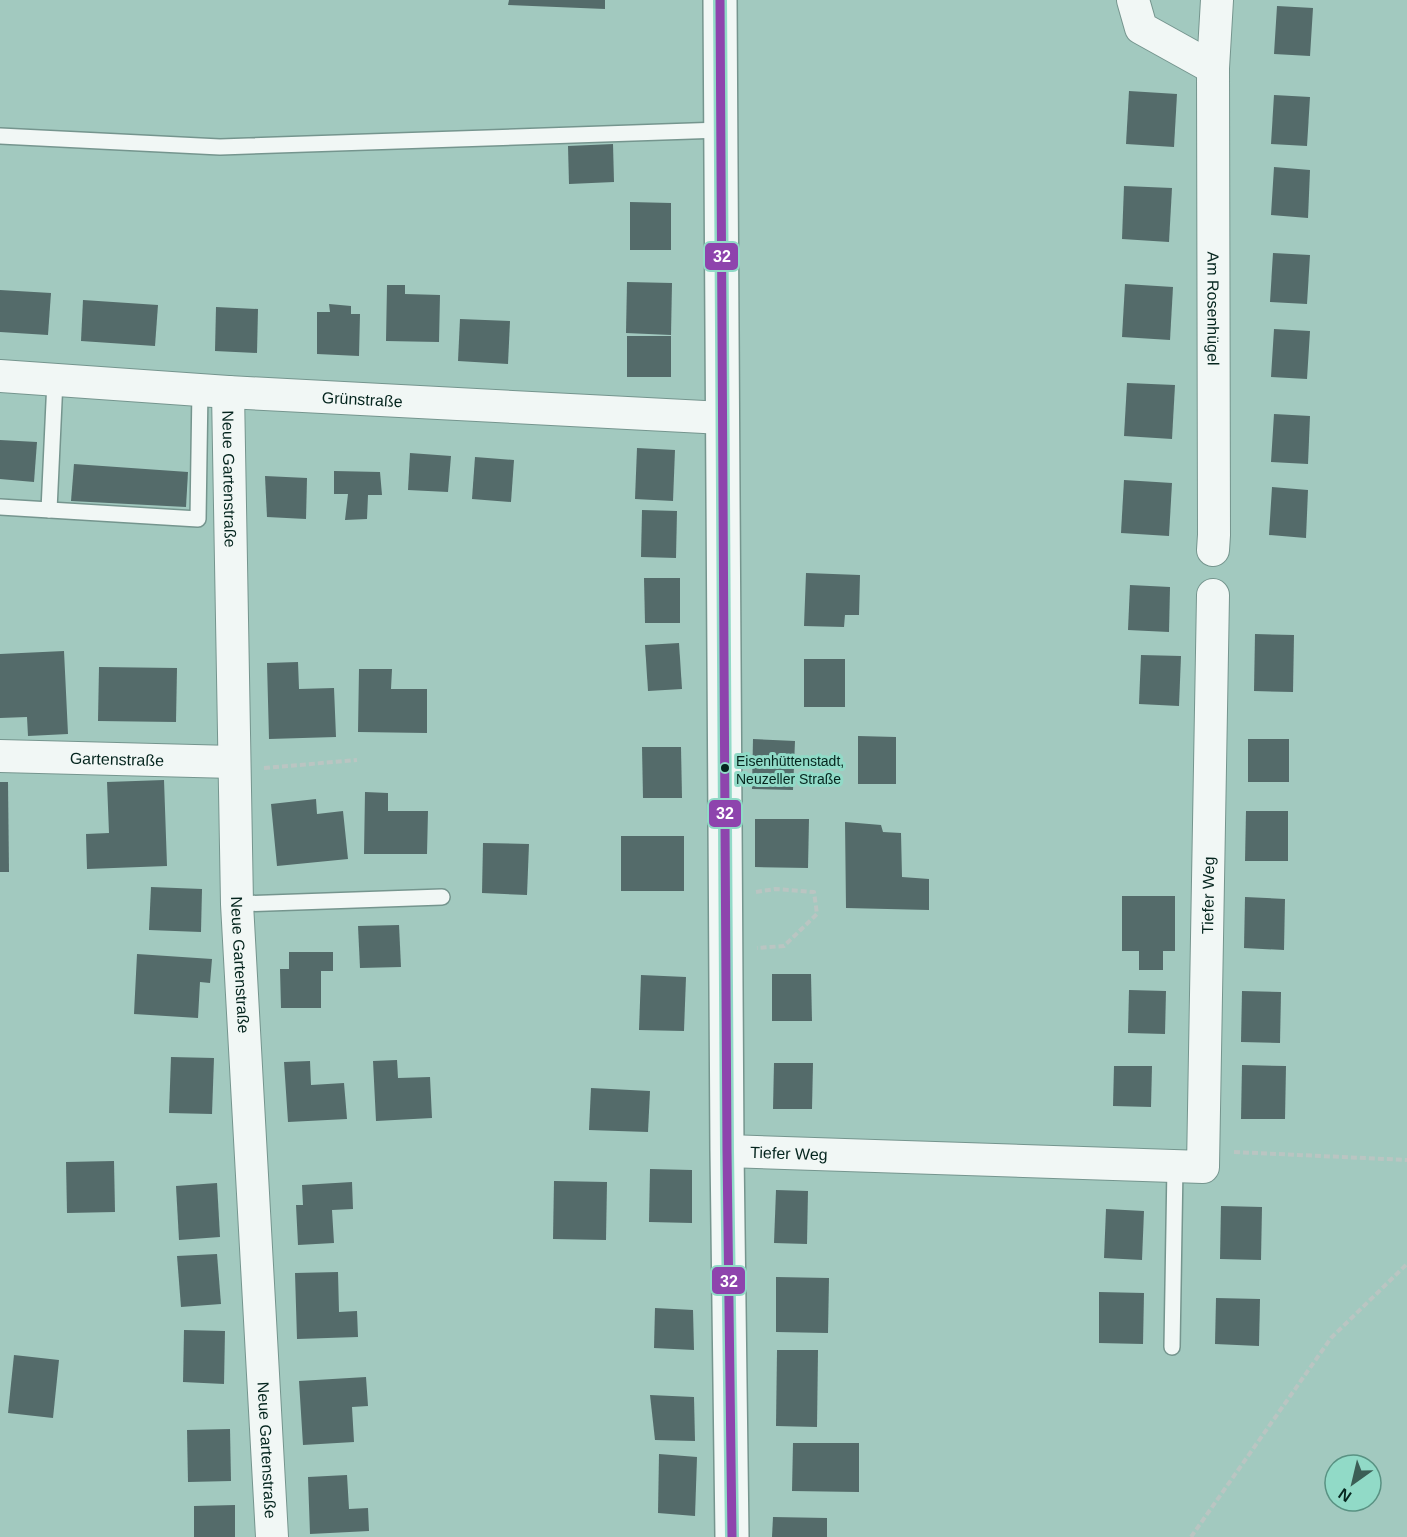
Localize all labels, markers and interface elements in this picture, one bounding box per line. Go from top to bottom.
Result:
line badge: 32 [704,242,739,271]
text: 32 [713,248,731,265]
street label: Am Rosenhügel [1204,252,1222,365]
street label: Grünstraße [321,389,403,410]
street label: Neue Gartenstraße [219,410,239,548]
street label: Gartenstraße [70,750,164,769]
place label: Eisenhüttenstadt, Neuzeller Straße [736,753,844,787]
marker: Eisenhüttenstadt, Neuzeller Straße [719,762,731,774]
line badge: 32 [708,799,742,828]
text: 32 [716,805,734,822]
street label: Tiefer Weg [1199,856,1217,934]
street label: Neue Gartenstraße [228,896,252,1034]
street label: Tiefer Weg [750,1144,828,1163]
line badge: 32 [711,1266,746,1295]
text: 32 [720,1273,738,1290]
street label: Neue Gartenstraße [254,1381,279,1519]
north arrow [1323,1453,1383,1513]
text: N [1335,1485,1354,1505]

